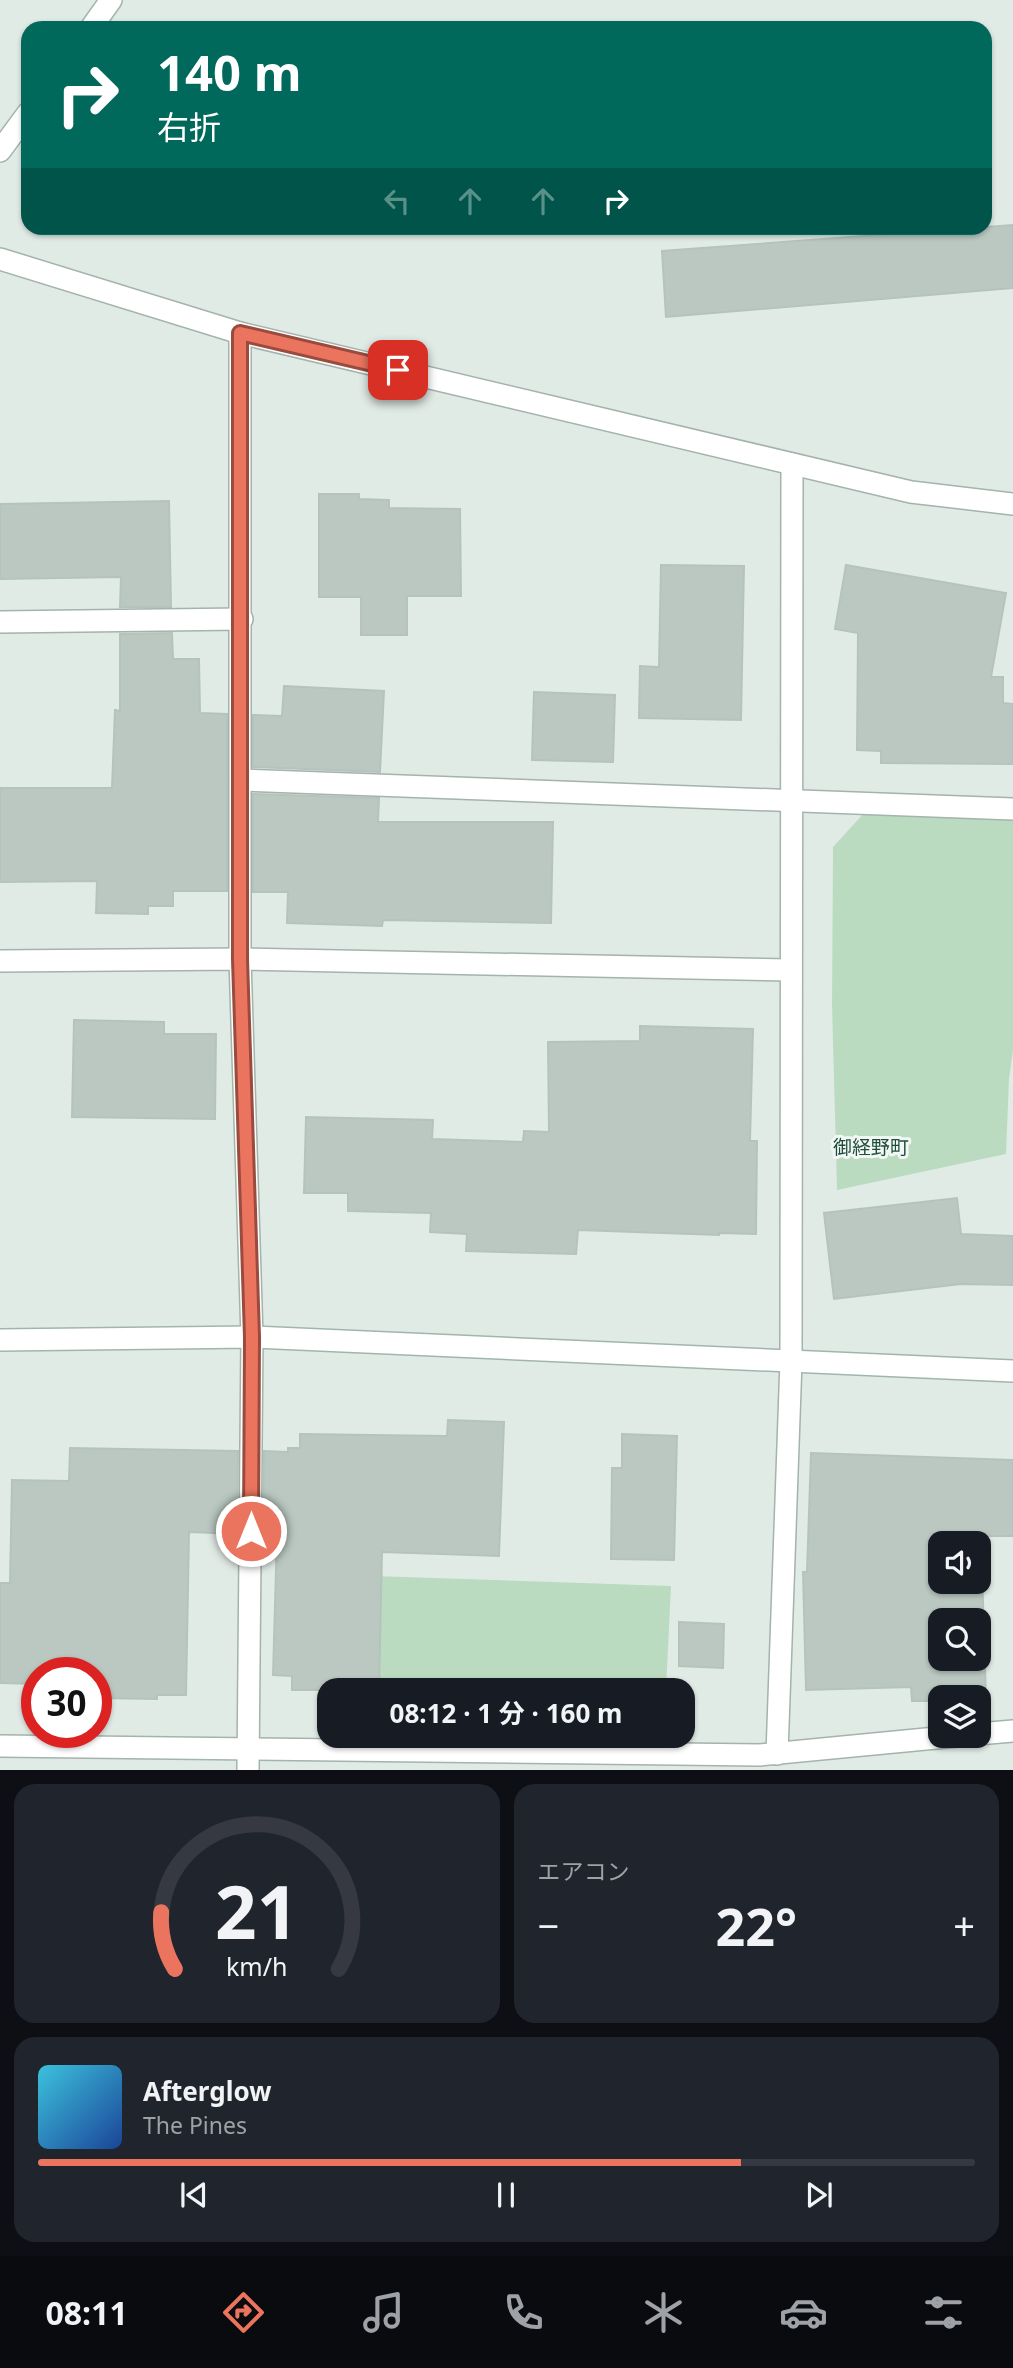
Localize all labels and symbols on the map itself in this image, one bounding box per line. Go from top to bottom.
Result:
pin [368,340,428,400]
district label: 御経野町 [833,1134,909,1160]
position arrow [214,1494,288,1568]
speed limit sign: 30 [21,1657,112,1748]

